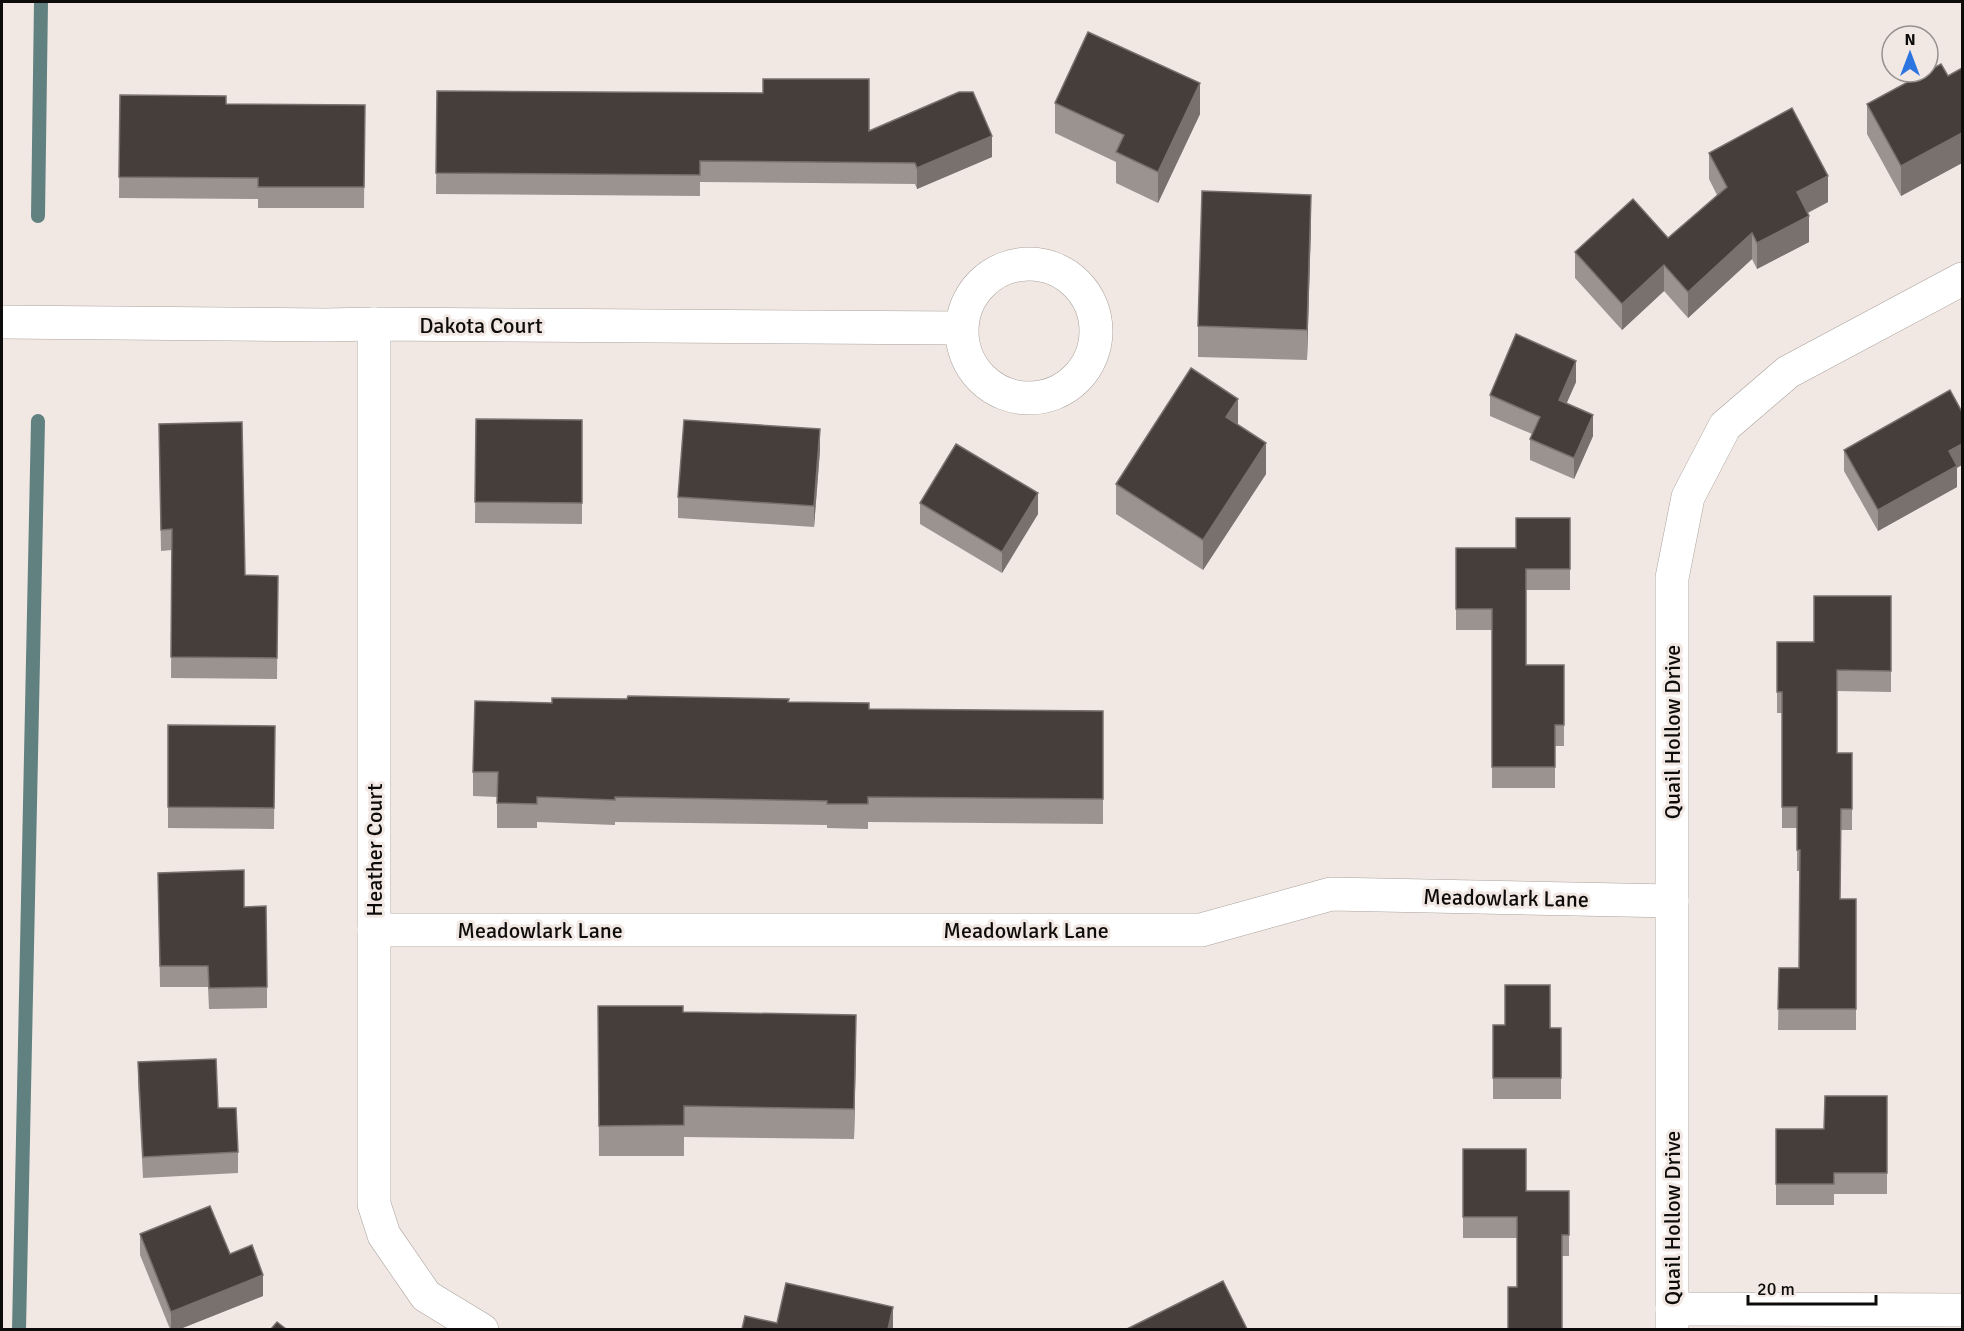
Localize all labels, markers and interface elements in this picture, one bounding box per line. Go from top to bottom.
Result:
north arrow [1880,24,1940,84]
text: N [1904,30,1916,50]
street label: Dakota Court [419,312,543,339]
street label: Quail Hollow Drive [1659,645,1686,819]
street label: Heather Court [361,783,388,917]
street label: Meadowlark Lane [1423,883,1589,913]
street label: Meadowlark Lane [457,917,623,944]
street label: Meadowlark Lane [943,917,1109,944]
street label: Quail Hollow Drive [1659,1131,1686,1305]
scale bar [1748,1268,1876,1306]
text: 20 m [1757,1278,1795,1300]

